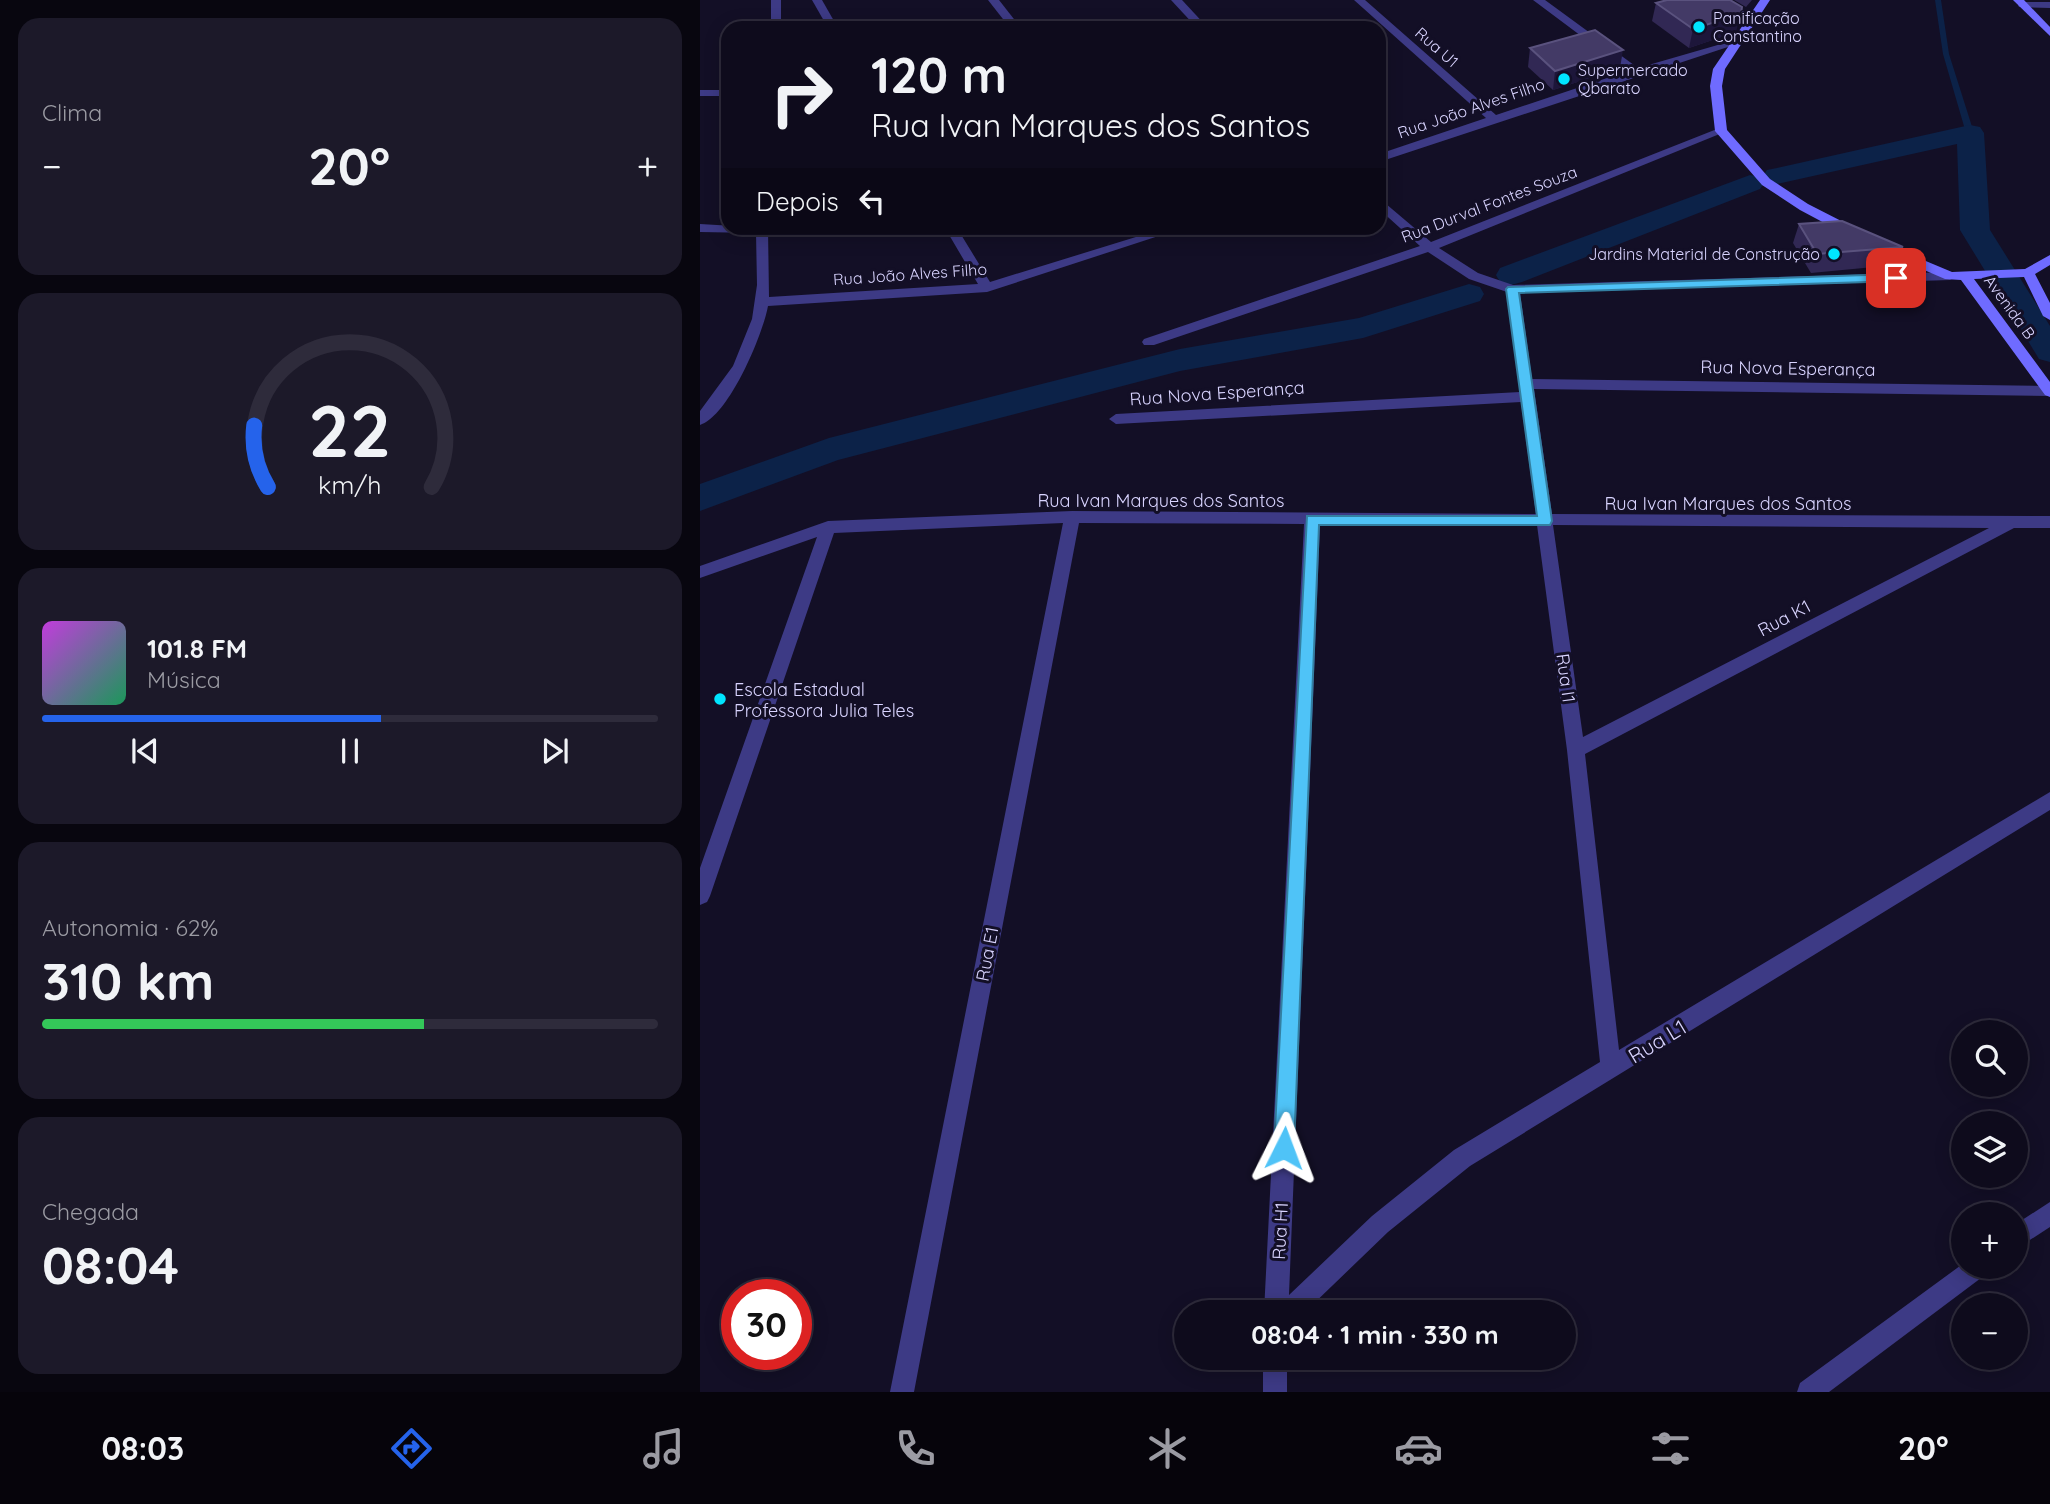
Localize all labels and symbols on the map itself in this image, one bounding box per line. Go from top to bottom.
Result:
place label: Panificação Constantino [1713,8,1802,46]
marker: Panificação Constantino [1691,19,1707,35]
street label: Rua U1 [1411,23,1463,71]
place label: Supermercado Qbarato [1578,60,1688,98]
marker: Supermercado Qbarato [1556,71,1572,87]
street label: Rua João Alves Filho [1395,73,1547,143]
street label: Rua Durval Fontes Souza [1398,161,1580,247]
place label: Jardins Material de Construção [1588,244,1820,264]
marker: Jardins Material de Construção [1826,246,1842,262]
pin [1866,248,1926,308]
street label: Rua João Alves Filho [832,259,988,289]
street label: Avenida B [1980,271,2040,343]
street label: Rua Nova Esperança [1700,355,1876,381]
street label: Rua Nova Esperança [1129,375,1305,411]
street label: Rua Ivan Marques dos Santos [1037,489,1285,512]
street label: Rua Ivan Marques dos Santos [1604,492,1852,515]
street label: Rua K1 [1754,595,1814,641]
street label: Rua I1 [1551,652,1581,704]
place label: Escola Estadual Professora Julia Teles [734,678,914,722]
marker: Escola Estadual Professora Julia Teles [712,691,728,707]
street label: Rua E1 [970,925,1004,983]
street label: Rua L1 [1623,1014,1691,1068]
position arrow [1247,1111,1321,1185]
street label: Rua H1 [1267,1202,1293,1260]
speed limit sign: 30 [721,1279,812,1370]

